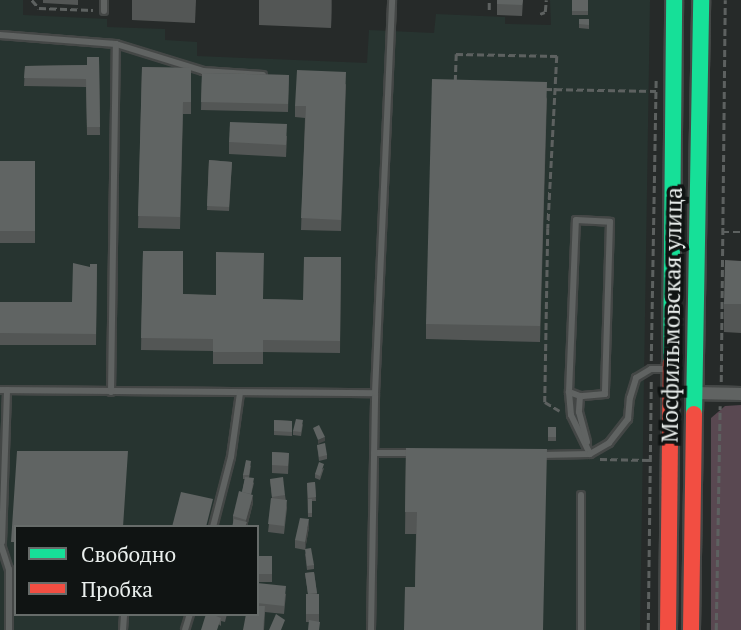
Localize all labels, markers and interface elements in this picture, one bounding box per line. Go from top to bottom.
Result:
street label: Мосфильмовская улица [656,187,688,443]
legend [14,525,259,616]
text: Свободно [81,540,176,568]
text: Пробка [81,575,153,603]

